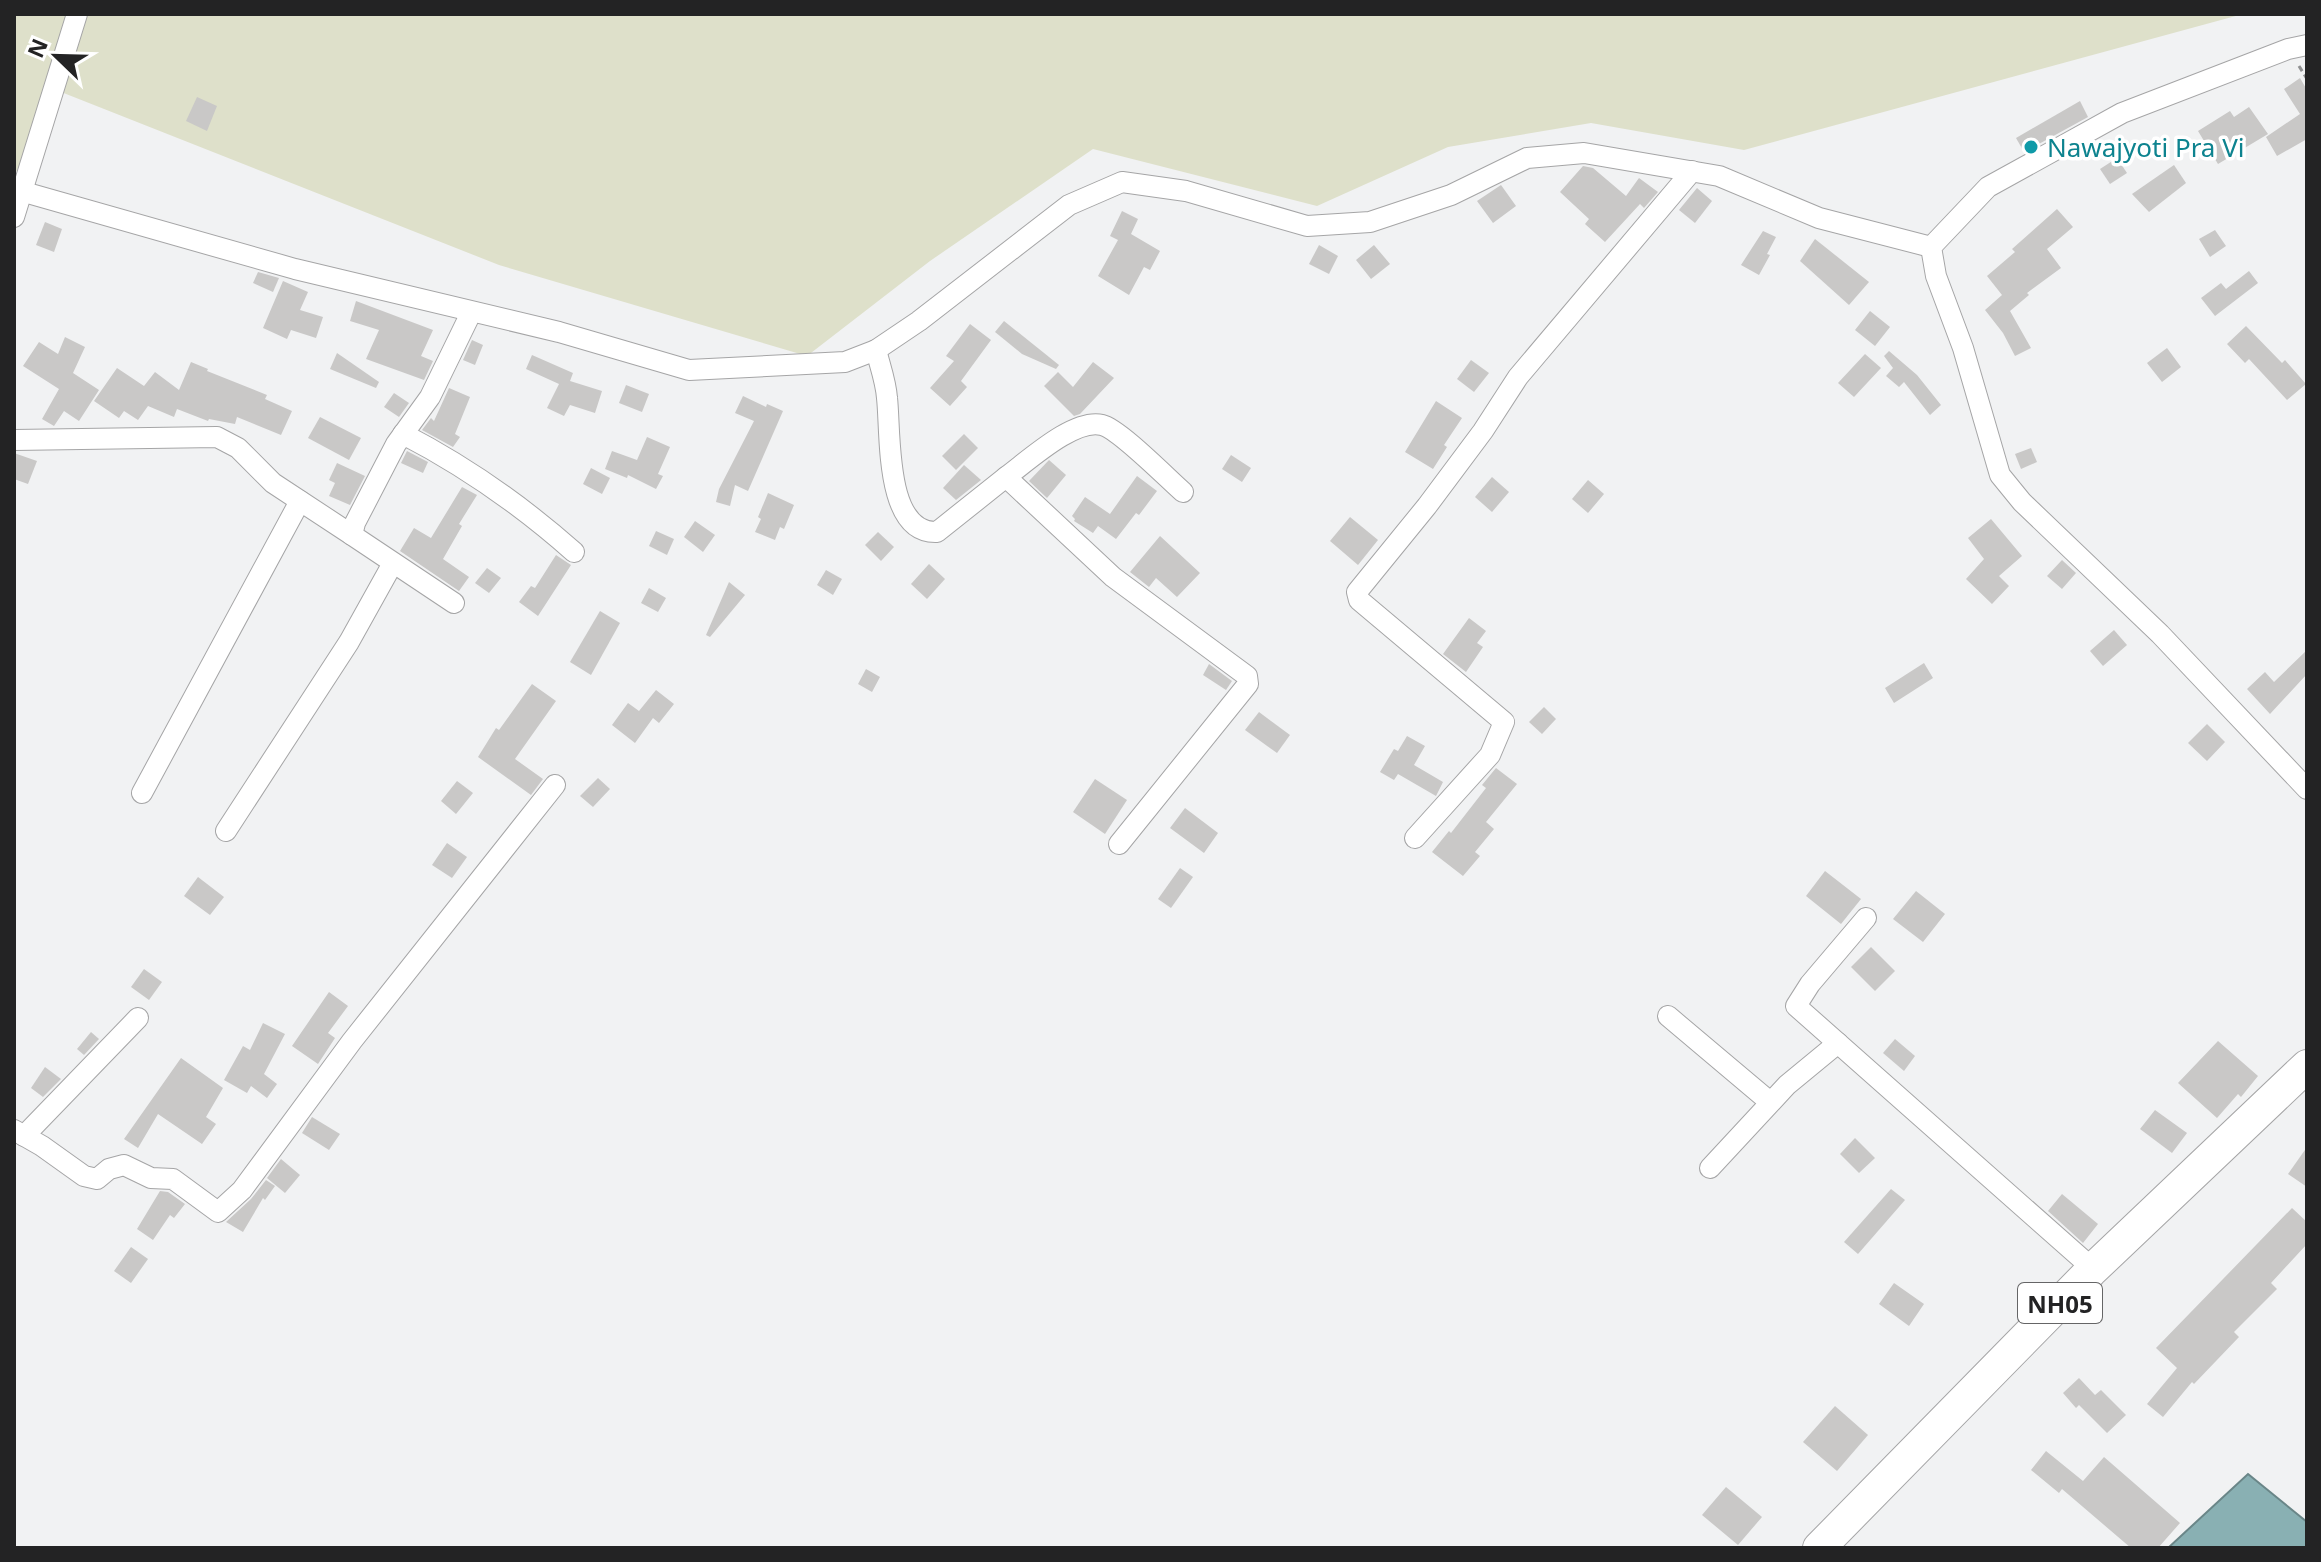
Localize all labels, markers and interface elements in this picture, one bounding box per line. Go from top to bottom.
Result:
north arrow [16,16,96,96]
text: N [19,34,54,62]
place label: Nawajyoti Pra Vi [2047,129,2245,165]
marker: Nawajyoti Pra Vi [2022,138,2040,156]
road number: NH05 [2018,1283,2102,1323]

